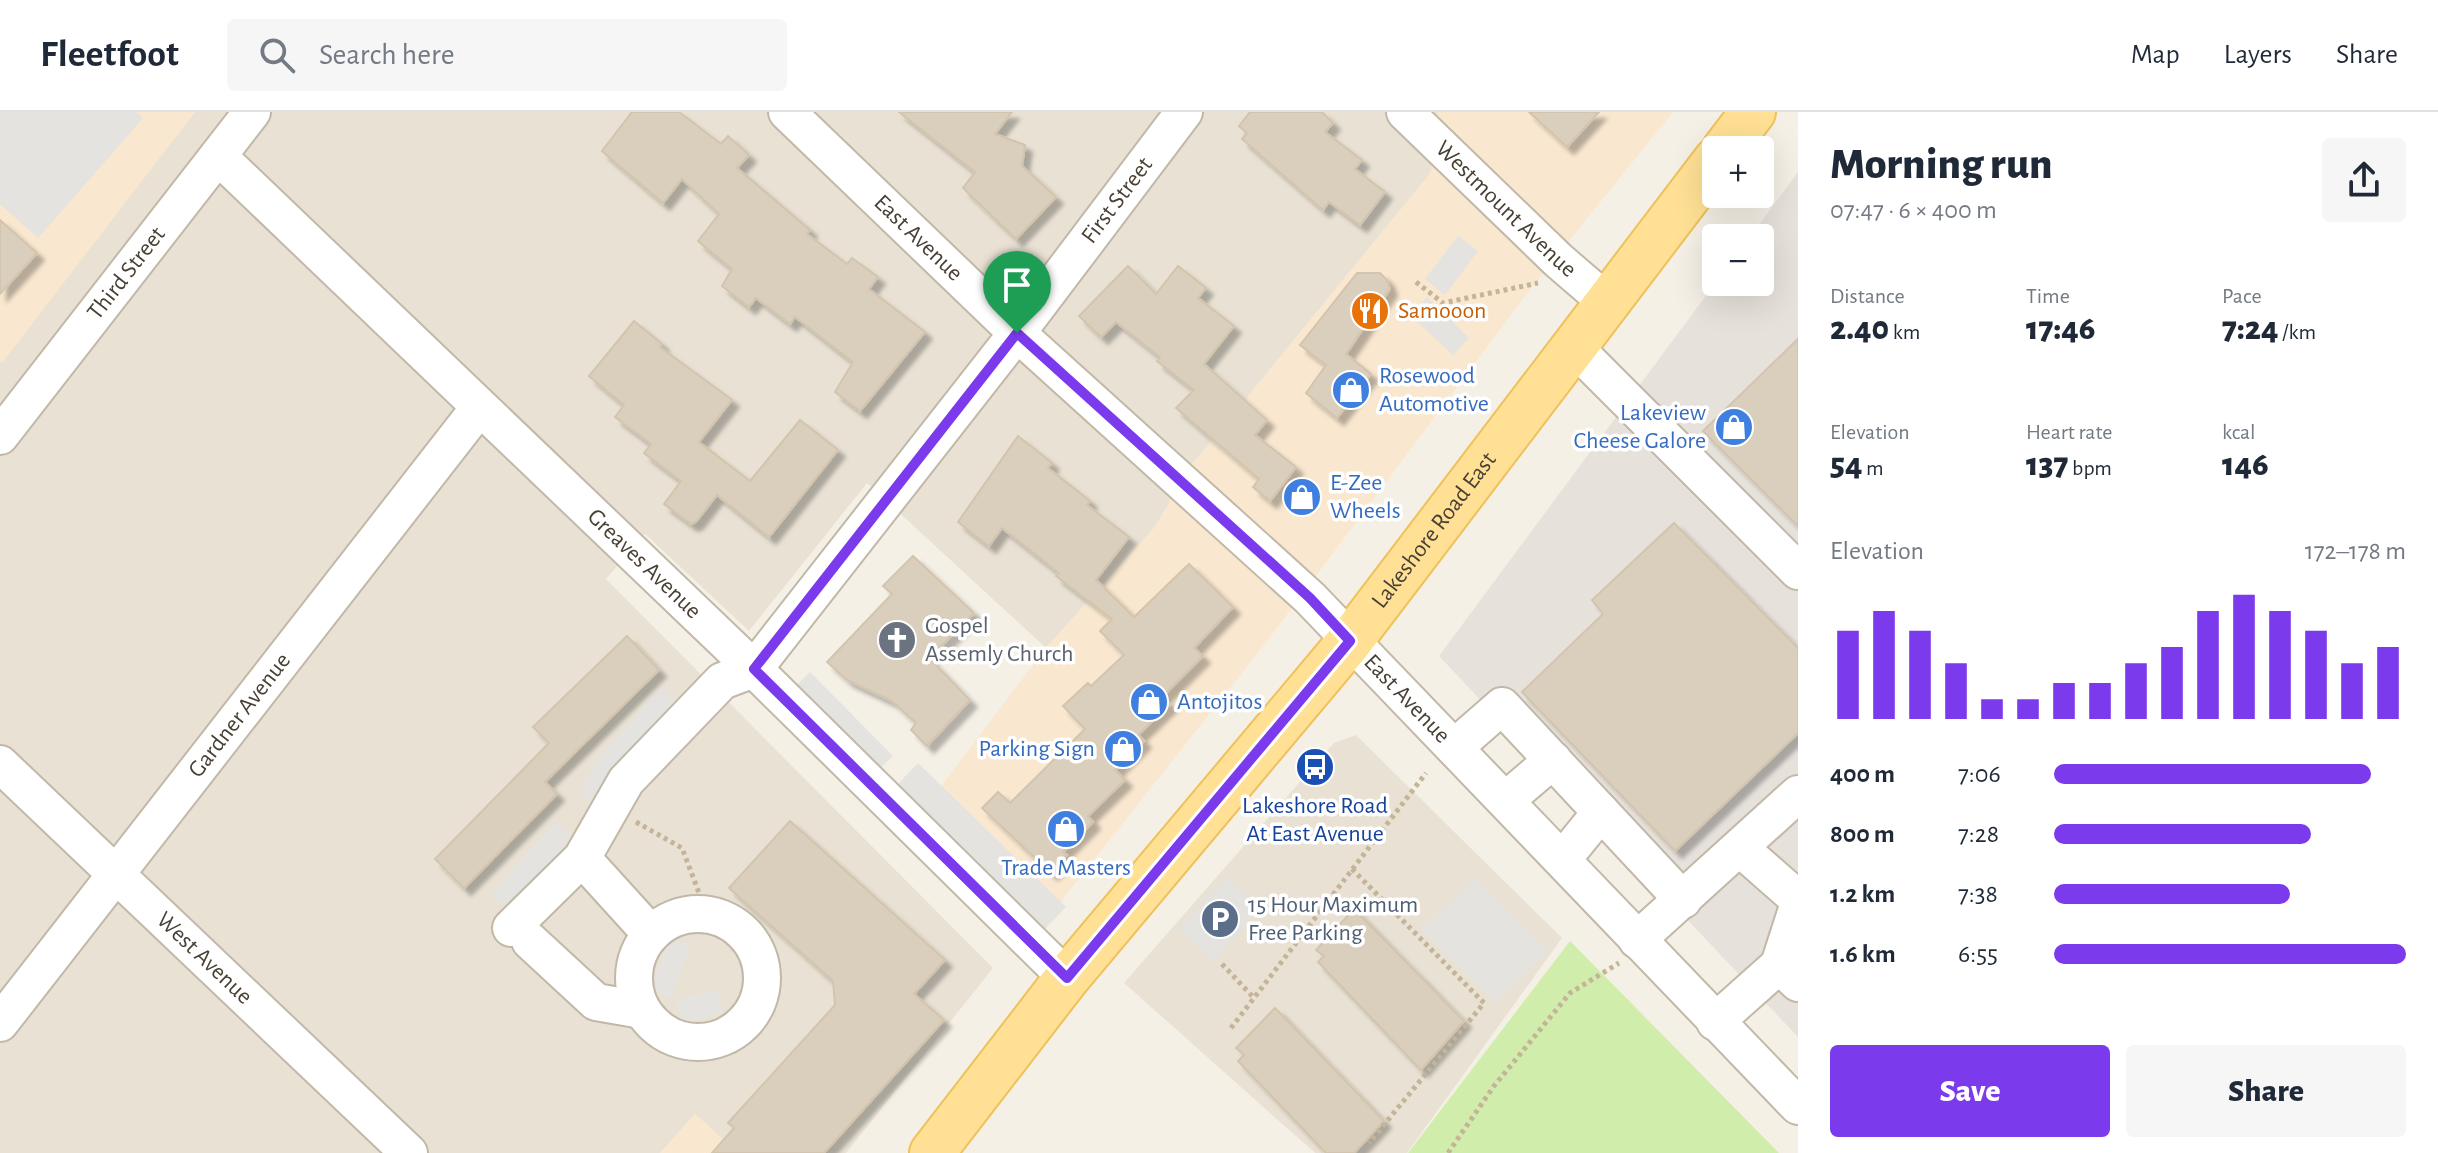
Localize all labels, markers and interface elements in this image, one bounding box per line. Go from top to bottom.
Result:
search box [227,19,787,91]
icon: search [255,33,299,77]
text: Fleetfoot [40,36,179,74]
text: Search here [319,40,455,70]
text: Map [2131,41,2180,69]
text: Layers [2224,41,2292,69]
text: Share [2336,41,2398,69]
street label: Westmount Avenue [1431,136,1581,282]
map controls [1702,136,1774,296]
button: + [1702,136,1774,208]
button: share [2322,138,2406,222]
text: Morning run [1830,143,2053,187]
street label: First Street [1077,153,1157,248]
street label: East Avenue [869,190,967,286]
text: 07:47 · 6 × 400 m [1830,197,1997,223]
street label: Third Street [83,222,170,324]
button: − [1702,224,1774,296]
pin [983,251,1051,333]
icon: arrive [995,263,1039,307]
text: Distance [1830,285,1905,307]
text: Time [2026,285,2070,307]
text: Pace [2222,285,2262,307]
restaurant icon: Samooon [1349,290,1391,332]
place label: Samooon [1398,299,1486,323]
text: 2.40 [1830,312,1889,346]
text: 17:46 [2026,312,2095,346]
text: 7:24 [2222,312,2278,346]
text: km [1889,321,1920,343]
text: /km [2278,321,2316,343]
place label: Rosewood Automotive [1379,364,1489,416]
shop icon: Rosewood Automotive [1330,369,1372,411]
place label: Lakeview Cheese Galore [1573,401,1706,453]
shop icon: Lakeview Cheese Galore [1713,406,1755,448]
text: Elevation [1830,421,1910,443]
text: Heart rate [2026,421,2112,443]
text: kcal [2222,421,2256,443]
street label: Lakeshore Road East [1367,448,1501,613]
text: 54 [1830,448,1862,482]
text: 137 [2026,448,2068,482]
text: 146 [2222,448,2269,482]
text: m [1862,457,1884,479]
text: bpm [2068,457,2112,479]
place label: E-Zee Wheels [1330,471,1401,523]
shop icon: E-Zee Wheels [1281,476,1323,518]
street label: Greaves Avenue [583,504,706,624]
text: Elevation [1830,538,1924,564]
text: 172–178 m [2305,538,2406,564]
place label: Gospel Assemly Church [925,614,1073,666]
church icon: Gospel Assemly Church [876,619,918,661]
street label: Gardner Avenue [184,649,295,782]
street label: East Avenue [1359,650,1455,748]
shop icon: Antojitos [1128,681,1170,723]
place label: Antojitos [1177,690,1262,714]
shop icon: Parking Sign [1102,728,1144,770]
place label: Parking Sign [979,737,1095,761]
bus stop icon: Lakeshore Road At East Avenue [1294,746,1336,788]
text: 400 m [1830,761,1895,787]
text: 7:06 [1958,761,2001,787]
place label: Lakeshore Road At East Avenue [1242,794,1388,846]
shop icon: Trade Masters [1045,808,1087,850]
text: 800 m [1830,821,1895,847]
text: 7:28 [1958,821,1999,847]
place label: Trade Masters [1001,856,1131,880]
text: 1.2 km [1830,881,1895,907]
text: 7:38 [1958,881,1998,907]
place label: 15 Hour Maximum Free Parking [1248,893,1418,945]
parking icon: 15 Hour Maximum Free Parking [1199,898,1241,940]
street label: West Avenue [152,908,257,1009]
text: 1.6 km [1830,941,1896,967]
text: 6:55 [1958,941,1998,967]
button: Save [1830,1045,2110,1137]
button: Share [2126,1045,2406,1137]

